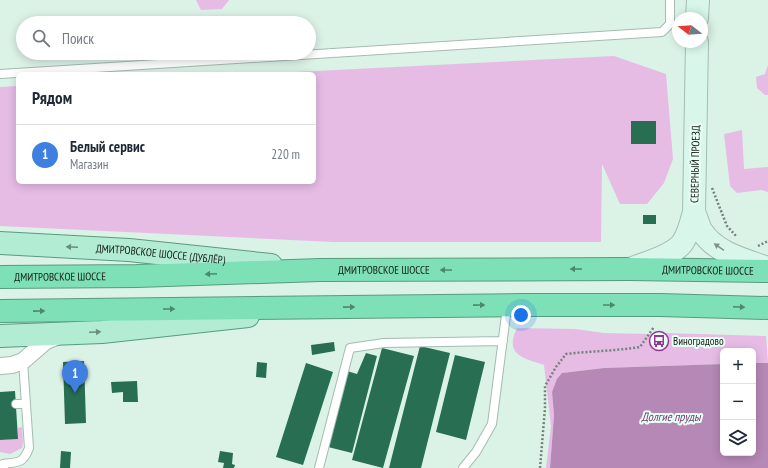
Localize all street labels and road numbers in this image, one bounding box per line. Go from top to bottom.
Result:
street label: СЕВЕРНЫЙ ПРОЕЗД [687,125,703,203]
street label: ДМИТРОВСКОЕ ШОССЕ (ДУБЛЁР) [95,241,226,267]
street label: ДМИТРОВСКОЕ ШОССЕ [662,262,754,278]
street label: ДМИТРОВСКОЕ ШОССЕ [338,263,430,277]
street label: ДМИТРОВСКОЕ ШОССЕ [14,269,106,284]

